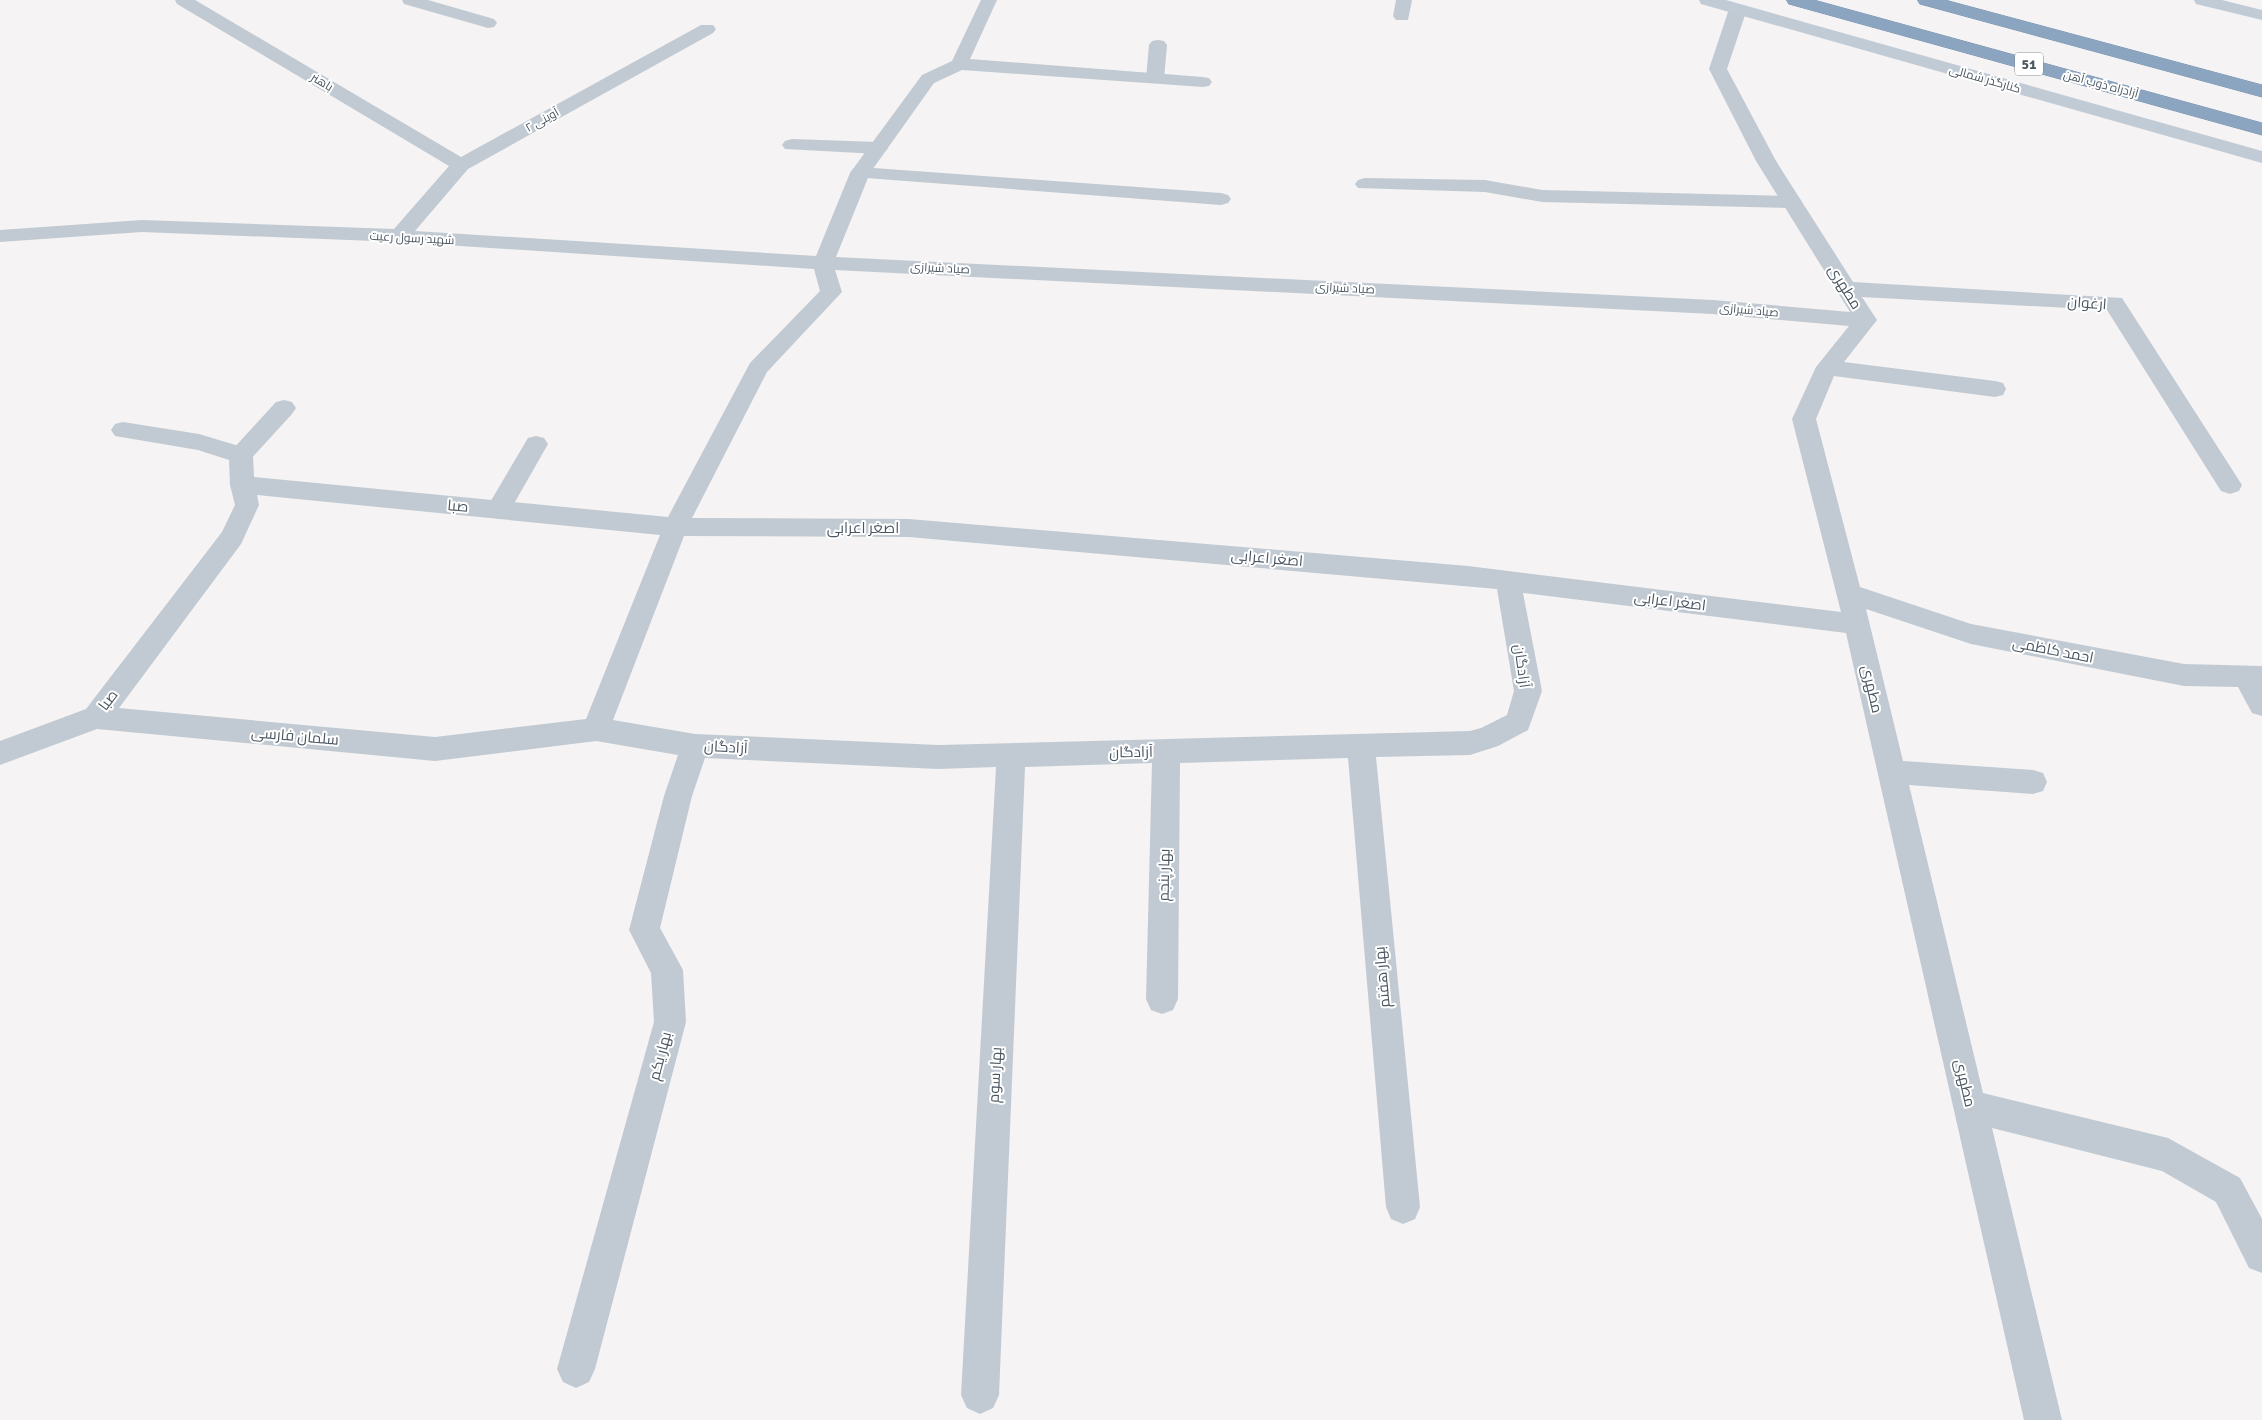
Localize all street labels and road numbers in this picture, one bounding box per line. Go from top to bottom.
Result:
road number: 51 [2015,52,2043,76]
street label: کنارگذر شمالی [1947,62,2022,97]
street label: آزادراه ذوب آهن [2062,67,2141,102]
street label: باهنر [307,69,336,95]
street label: آوینی ۲ [523,105,562,136]
street label: شهید رسول رعیت [369,229,455,248]
street label: صیاد شیرازی [910,259,970,278]
street label: مطهری [1824,262,1866,313]
street label: صیاد شیرازی [1315,279,1375,298]
street label: ارغوان [2067,293,2107,314]
street label: صیاد شیرازی [1719,300,1779,321]
street label: صبا [447,496,469,516]
street label: اصغر اعرابی [827,519,899,538]
street label: اصغر اعرابی [1230,546,1304,571]
street label: اصغر اعرابی [1633,588,1707,615]
street label: احمد کاظمی [2011,633,2095,668]
street label: آزادگان [1509,643,1534,689]
street label: مطهری [1857,663,1886,715]
street label: صبا [94,686,122,714]
street label: سلمان فارسی [250,723,340,750]
street label: آزادگان [704,737,748,758]
street label: آزادگان [1109,743,1153,762]
street label: بهار پنجم [1155,848,1174,902]
street label: بهار هفتم [1370,946,1395,1008]
street label: بهار یکم [645,1030,676,1082]
street label: بهار سوم [985,1047,1006,1104]
street label: مطهری [1950,1057,1979,1109]

